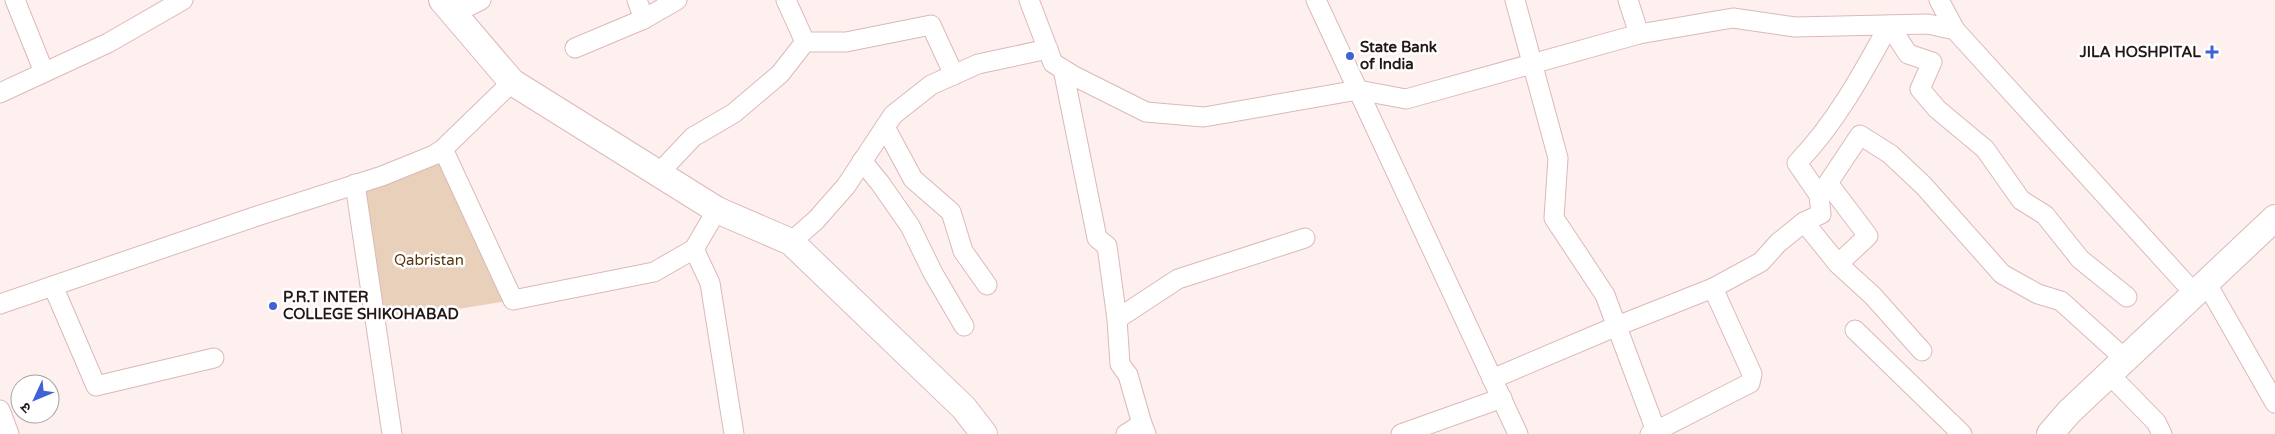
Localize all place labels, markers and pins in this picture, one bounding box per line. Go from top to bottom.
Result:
place label: State Bank of India [1360,38,1437,73]
place label: JILA HOSHPITAL [2079,43,2201,61]
marker: JILA HOSHPITAL [2205,45,2219,59]
marker: State Bank of India [1344,50,1356,62]
place label: P.R.T INTER COLLEGE SHIKOHABAD [283,288,459,323]
marker: P.R.T INTER COLLEGE SHIKOHABAD [267,300,279,312]

